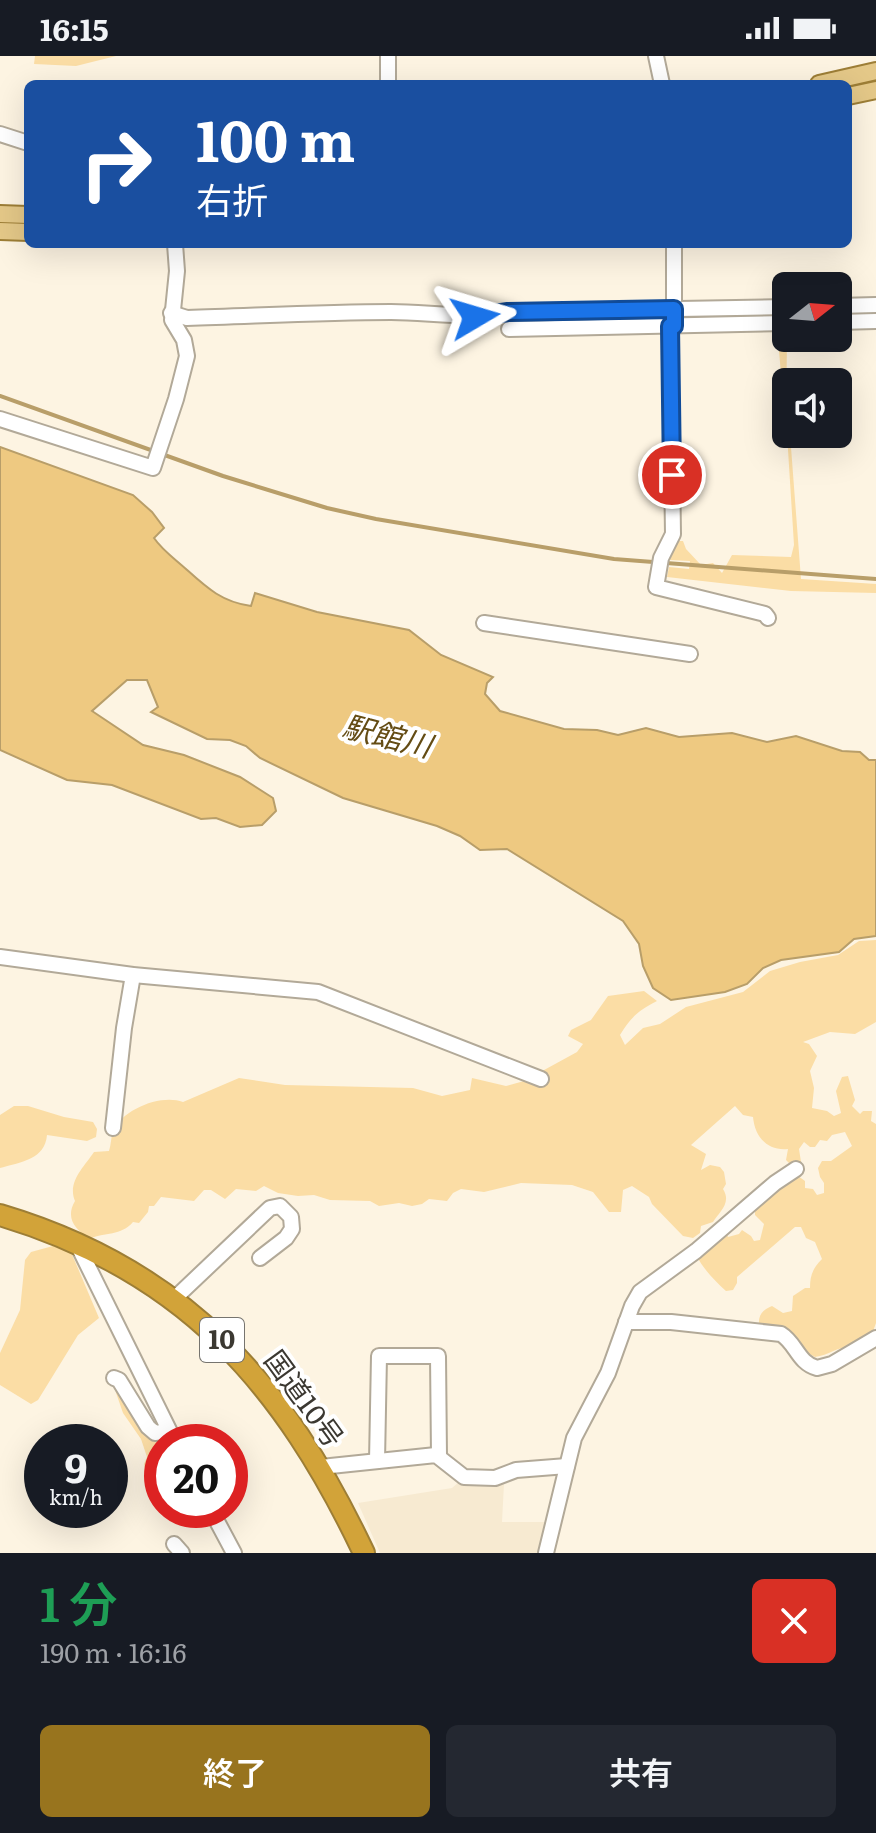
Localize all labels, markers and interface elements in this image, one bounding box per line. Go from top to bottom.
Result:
text: 16:15 [40,6,109,50]
text: 100 m [196,96,355,179]
icon: right [64,112,168,216]
text: 右折 [196,172,268,225]
north arrow [772,272,852,352]
map controls [772,272,852,448]
position arrow [433,275,517,359]
button: sound [772,368,852,448]
pin [638,441,706,509]
icon: arrive [650,453,694,497]
water label: 駅館川 [339,702,440,767]
road number: 10 [200,1318,244,1362]
street label: 国道10号 [256,1340,355,1455]
speed limit sign: 20 [144,1424,248,1528]
text: 9 [64,1436,88,1495]
text: km/h [49,1481,103,1511]
text: 1 分 [40,1566,117,1637]
button: close [752,1579,836,1663]
text: 190 m · 16:16 [40,1632,186,1671]
button: 終了 [40,1725,430,1817]
button: 共有 [446,1725,836,1817]

